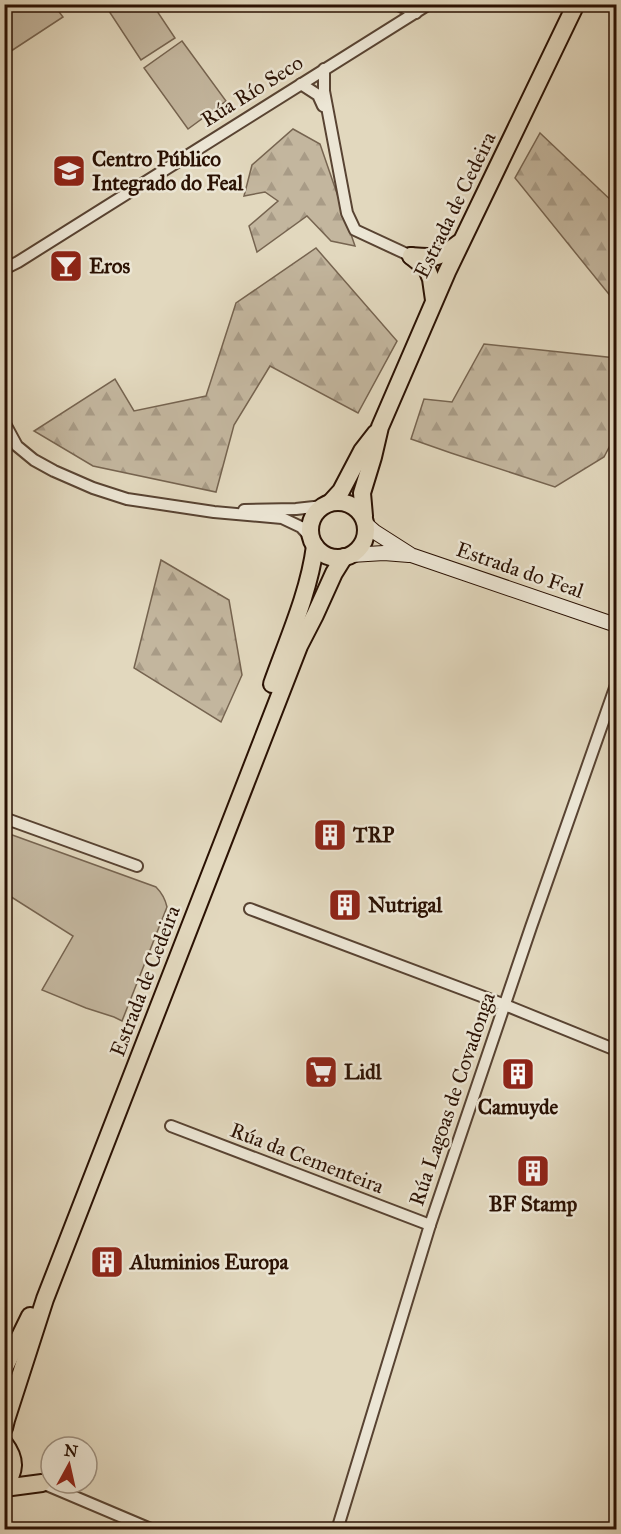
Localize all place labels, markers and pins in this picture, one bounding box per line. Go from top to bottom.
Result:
place label: Centro Público Integrado do Feal [92,146,244,196]
school or university icon: Centro Público Integrado do Feal [51,153,87,189]
bar icon: Eros [48,248,84,284]
place label: Eros [89,253,131,279]
building icon: TRP [312,817,348,853]
place label: TRP [352,822,394,848]
building icon: Nutrigal [327,887,363,923]
place label: Nutrigal [368,892,443,918]
supermarket icon: Lidl [303,1054,339,1090]
building icon: Camuyde [500,1056,536,1092]
place label: Lidl [344,1059,383,1085]
place label: Camuyde [478,1094,559,1120]
building icon: BF Stamp [515,1153,551,1189]
place label: BF Stamp [489,1191,578,1217]
building icon: Aluminios Europa [89,1244,125,1280]
place label: Aluminios Europa [128,1249,290,1275]

